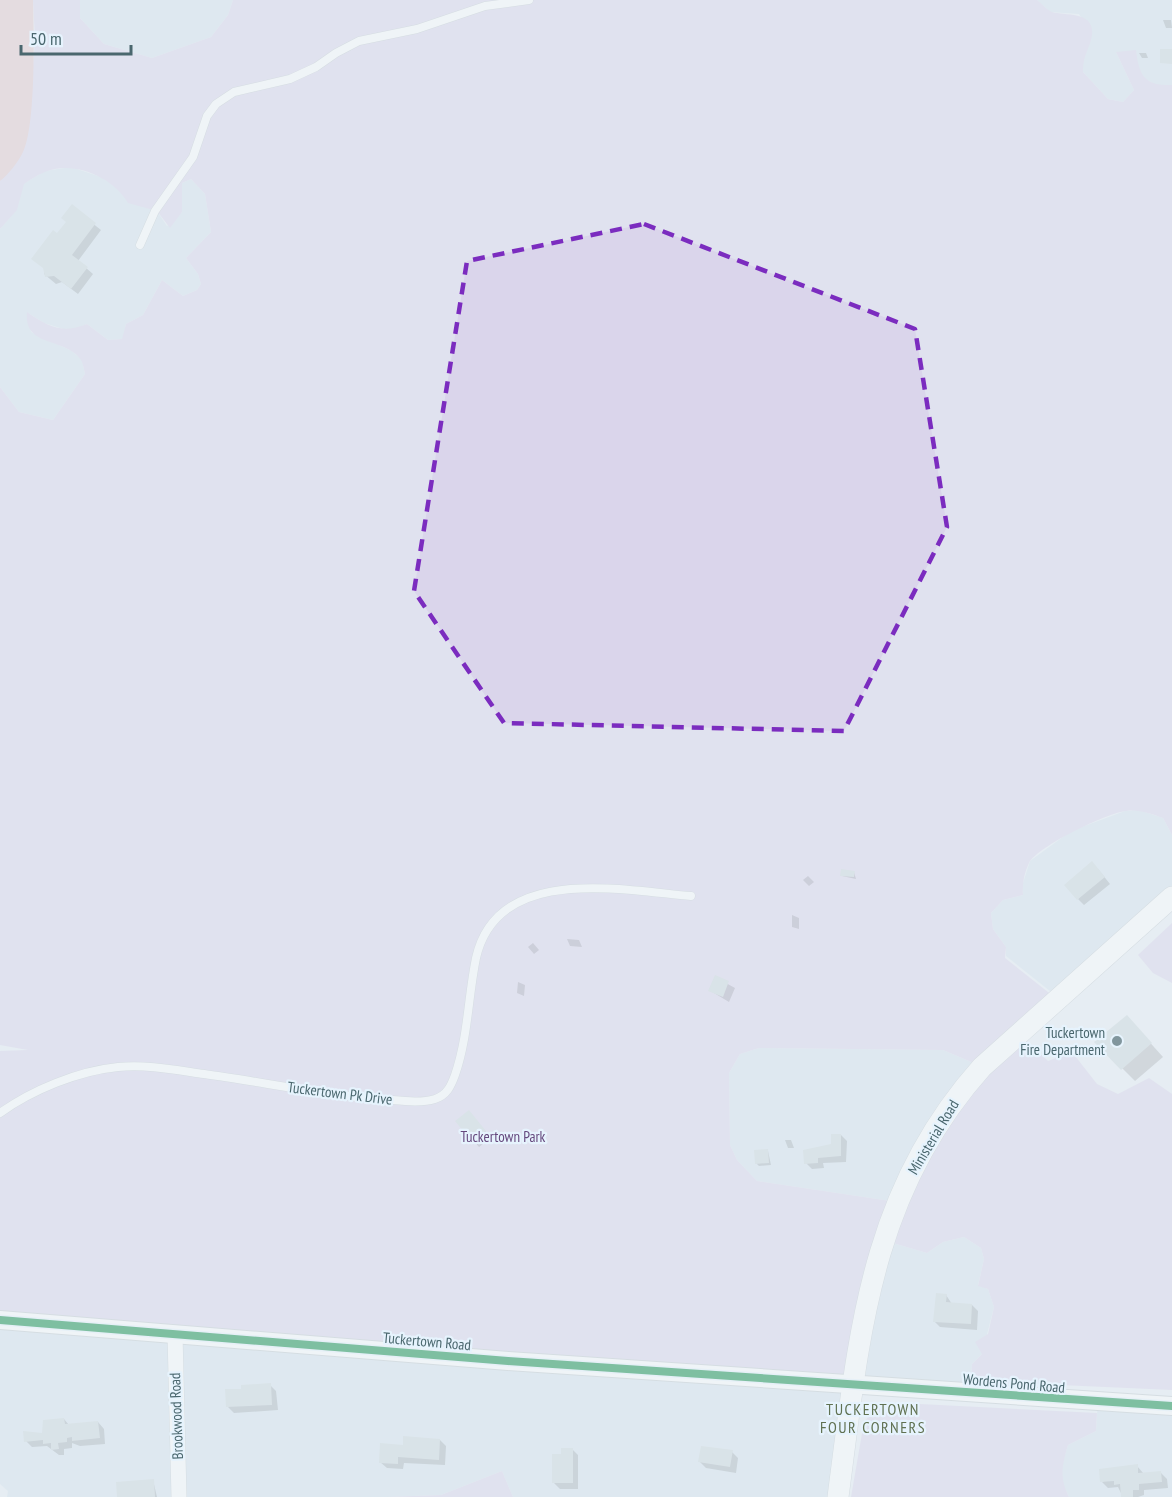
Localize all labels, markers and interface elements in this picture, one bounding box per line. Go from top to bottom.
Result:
scale bar [21,18,130,56]
text: 50 m [30,27,62,50]
place label: Tuckertown Fire Department [1020,1023,1105,1059]
marker: Tuckertown Fire Department [1110,1034,1124,1048]
street label: Tuckertown Pk Drive [287,1077,393,1109]
street label: Ministerial Road [903,1096,963,1178]
park label: Tuckertown Park [461,1127,546,1146]
street label: Tuckertown Road [382,1328,472,1354]
street label: Wordens Pond Road [962,1369,1066,1397]
street label: Brookwood Road [165,1372,187,1460]
district label: TUCKERTOWN FOUR CORNERS [820,1399,926,1437]

